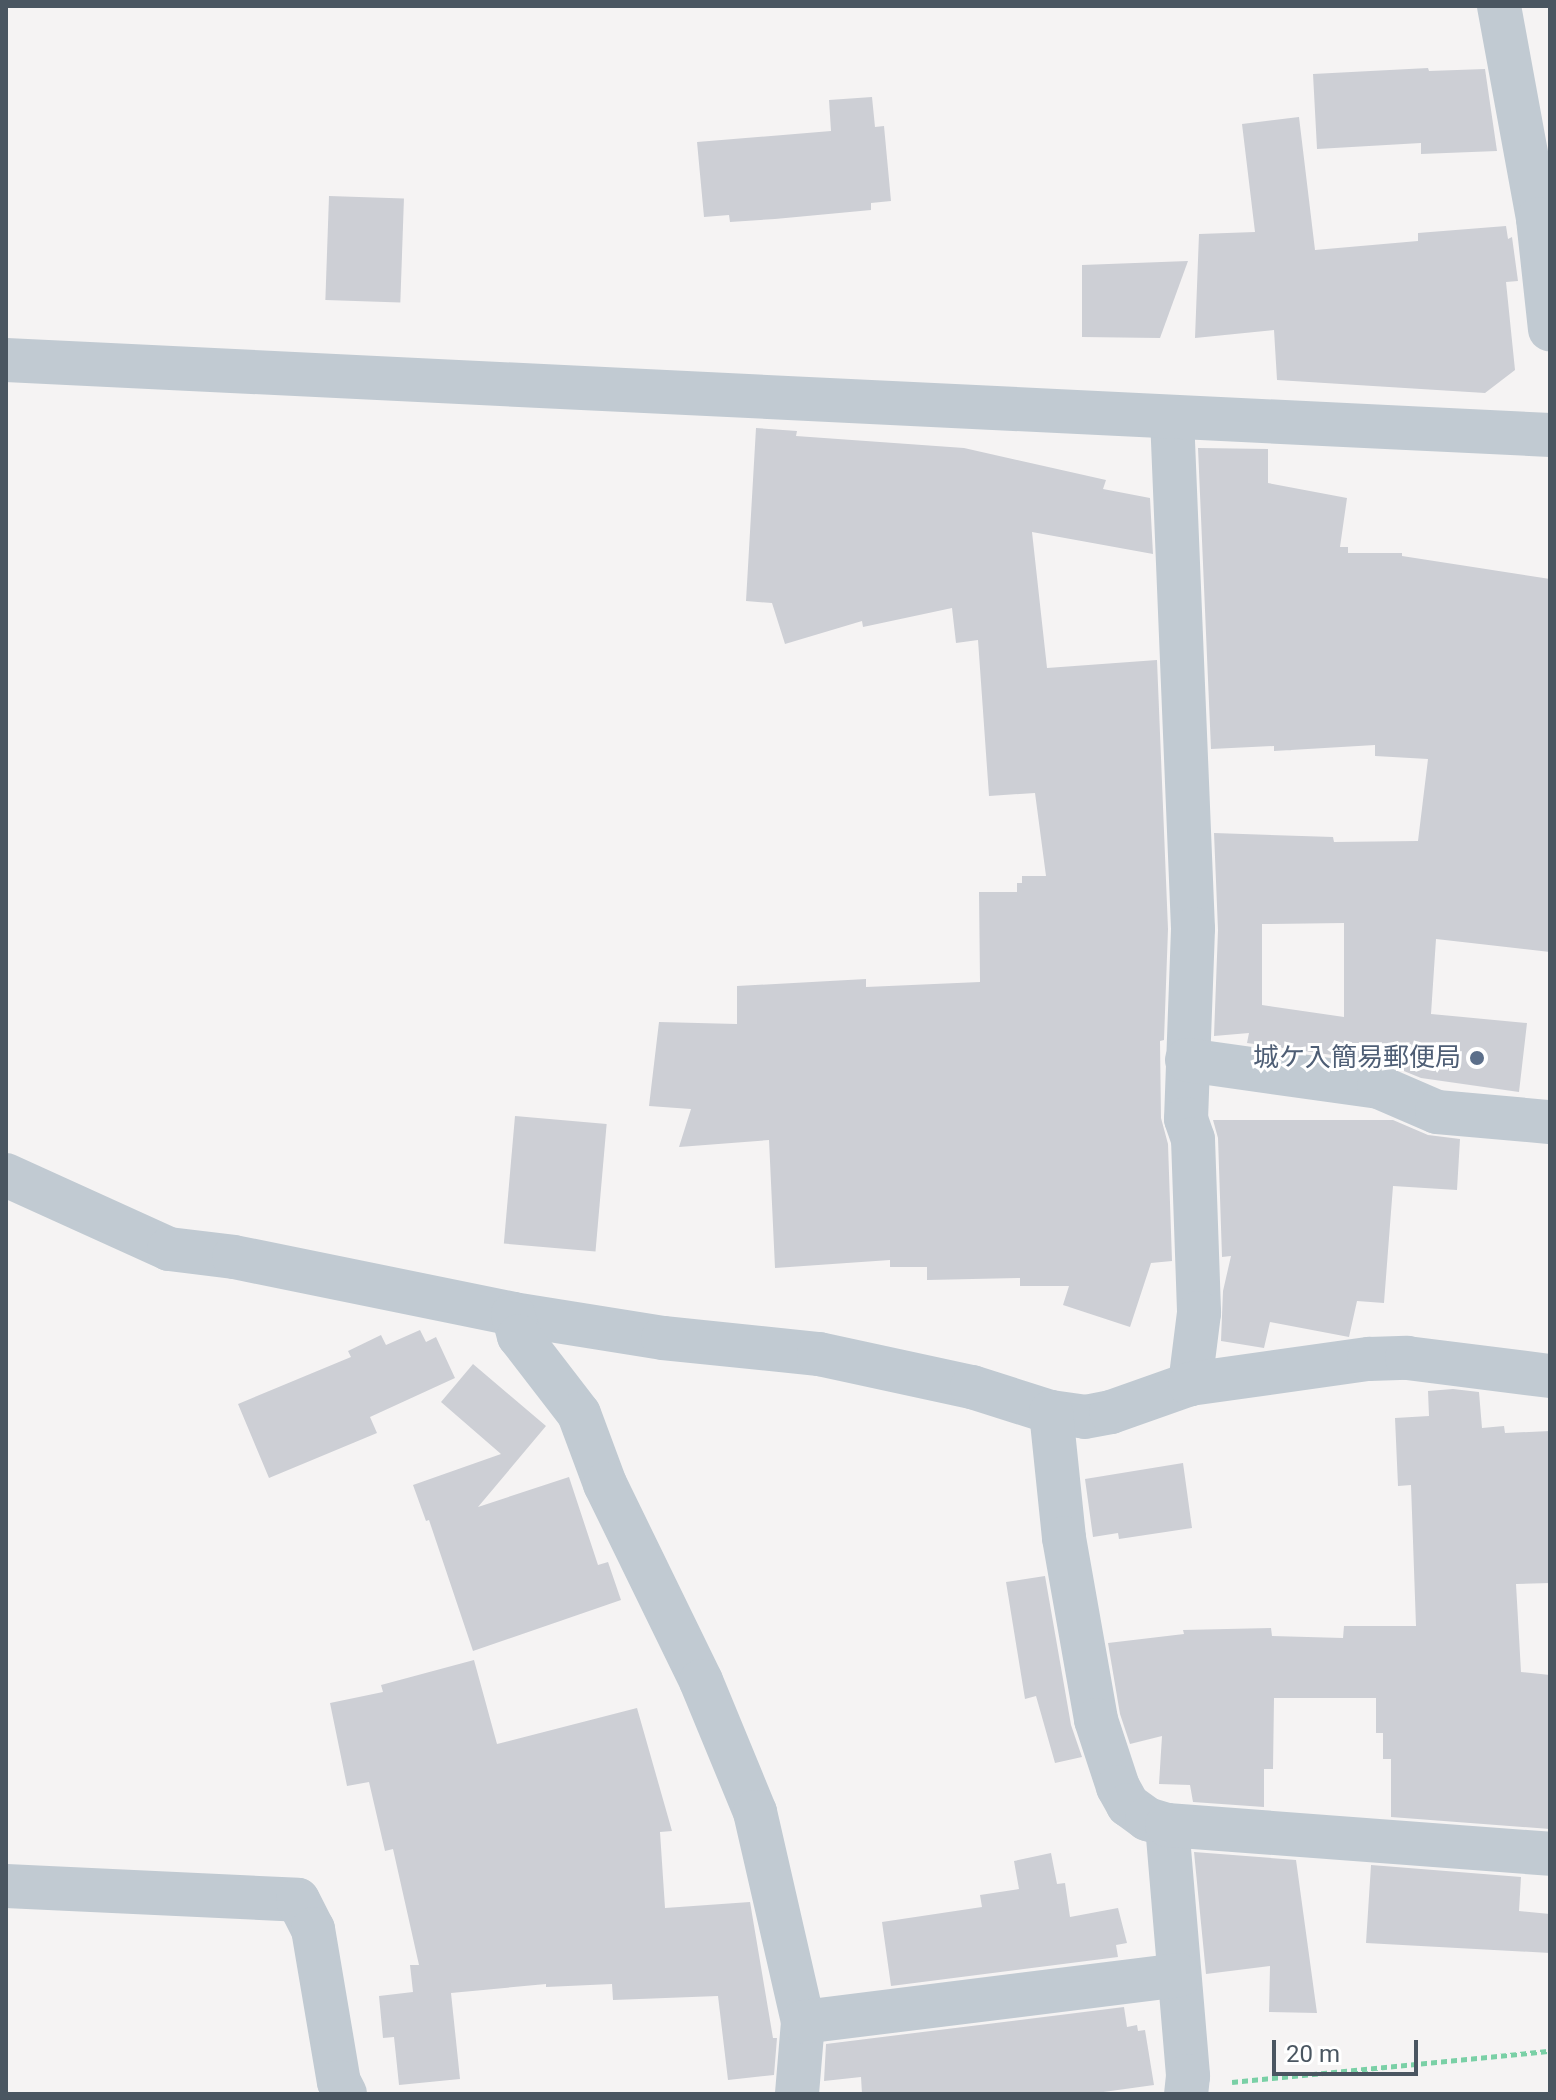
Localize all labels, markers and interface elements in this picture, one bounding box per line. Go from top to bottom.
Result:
place label: 城ケ入簡易郵便局 [1253,1042,1461,1074]
marker: 城ケ入簡易郵便局 [1468,1049,1486,1067]
scale bar [1276,2024,1422,2074]
text: 20 m [1286,2040,1340,2068]

